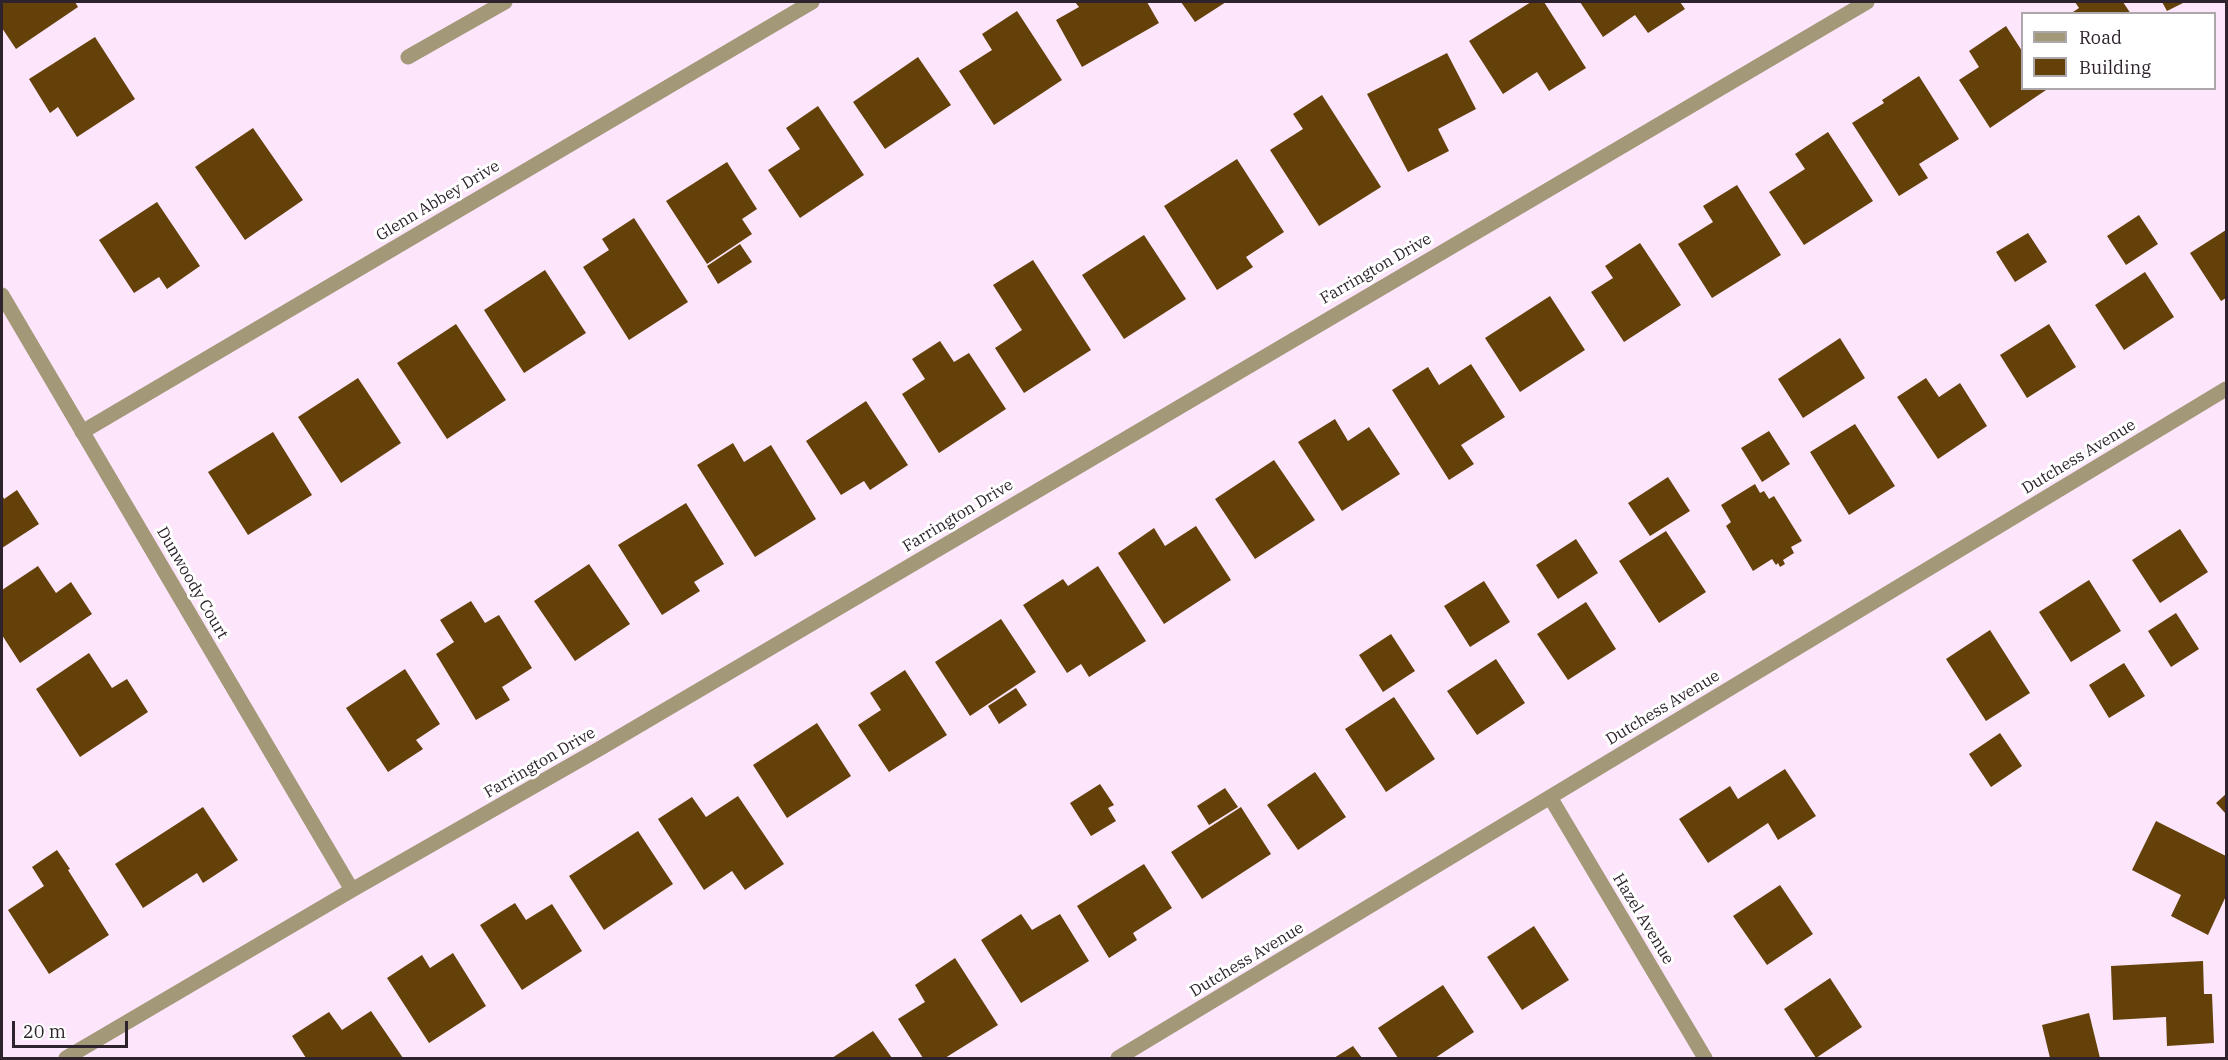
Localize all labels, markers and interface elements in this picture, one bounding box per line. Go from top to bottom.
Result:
legend [2021,12,2216,90]
text: Road [2079,26,2122,49]
text: Building [2079,56,2151,79]
street label: Glenn Abbey Drive [373,157,503,245]
street label: Farrington Drive [1317,229,1435,309]
street label: Dutchess Avenue [2019,416,2139,498]
street label: Farrington Drive [899,476,1017,556]
street label: Dunwoody Court [152,524,232,642]
street label: Dutchess Avenue [1603,667,1723,749]
street label: Farrington Drive [481,723,599,803]
street label: Hazel Avenue [1608,870,1678,968]
street label: Dutchess Avenue [1187,919,1307,1001]
scale bar [15,1009,130,1047]
text: 20 m [23,1020,66,1043]

